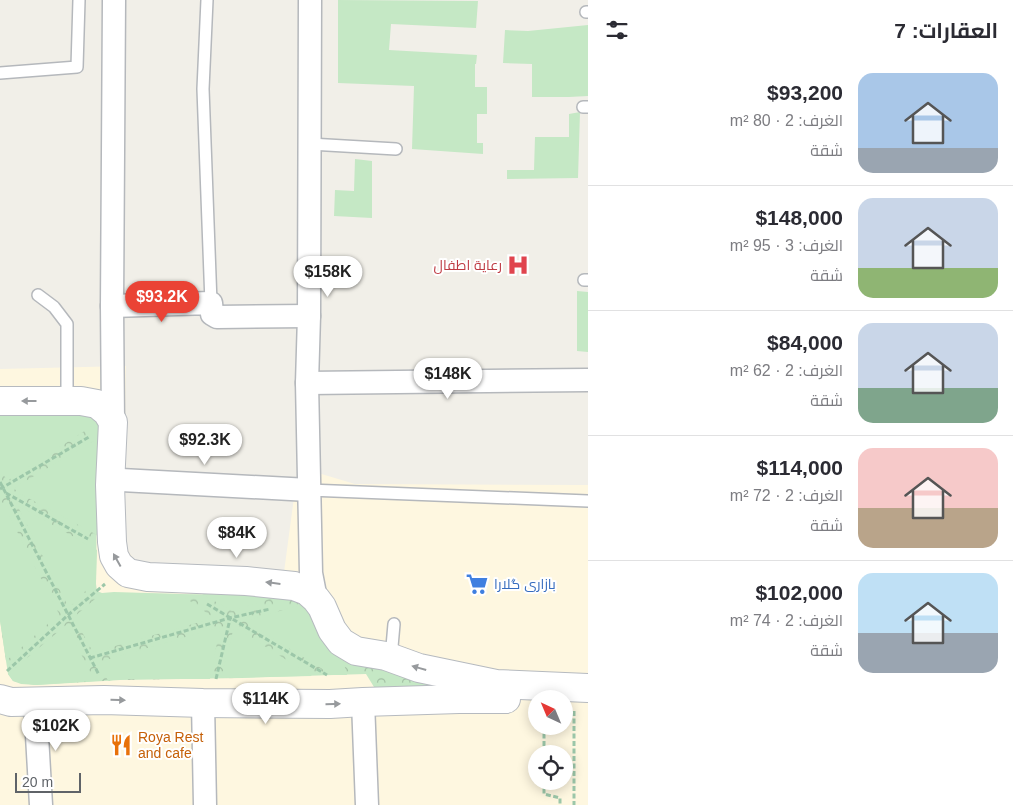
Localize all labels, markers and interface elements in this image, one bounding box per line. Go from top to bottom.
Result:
icon: filters [603,16,631,44]
text: العقارات: 7 [894,19,998,42]
text: $93,200 [767,81,843,104]
icon: home [898,93,958,153]
text: الغرف: 2 · 80 m² [730,112,843,129]
text: شقة [810,142,843,159]
text: $148,000 [755,206,843,229]
icon: home [898,218,958,278]
text: الغرف: 3 · 95 m² [730,237,843,254]
hospital icon: رعاية اطفال [505,252,531,278]
pin: $158K [293,256,363,298]
place label: رعاية اطفال [434,257,502,274]
text: $158K [304,263,352,280]
text: شقة [810,267,843,284]
pin: $93.2K [121,280,203,323]
text: $93.2K [136,288,188,305]
text: $84,000 [767,331,843,354]
icon: home [898,343,958,403]
pin: $148K [413,358,483,400]
text: الغرف: 2 · 62 m² [730,362,843,379]
text: $148K [424,365,472,382]
text: شقة [810,392,843,409]
one-way arrow [20,397,36,405]
pin: $92.3K [164,424,246,466]
text: $92.3K [179,431,231,448]
text: $114,000 [757,456,843,479]
icon: home [898,468,958,528]
text: الغرف: 2 · 72 m² [730,487,843,504]
pin: $84K [207,516,267,559]
text: شقة [810,517,843,534]
text: $84K [218,524,256,541]
one-way arrow [113,553,121,568]
supermarket icon: بازاری گلارا [464,571,490,597]
place label: بازاری گلارا [494,576,556,592]
one-way arrow [264,579,280,587]
text: $102,000 [755,581,843,604]
icon: home [898,593,958,653]
text: الغرف: 2 · 74 m² [730,612,843,629]
text: شقة [810,642,843,659]
one-way arrow [411,663,426,671]
pin: $114K [231,682,301,725]
text: $114K [243,690,289,707]
north arrow [528,690,572,735]
map controls [528,690,573,790]
one-way arrow [111,697,127,705]
one-way arrow [326,699,342,707]
pin: $102K [21,710,91,752]
text: $102K [32,717,80,734]
place label: Roya Rest and cafe [138,729,203,761]
restaurant icon: Roya Rest and cafe [108,732,134,758]
button: locate [528,745,573,790]
scale bar [15,770,81,793]
text: 20 m [22,774,53,790]

